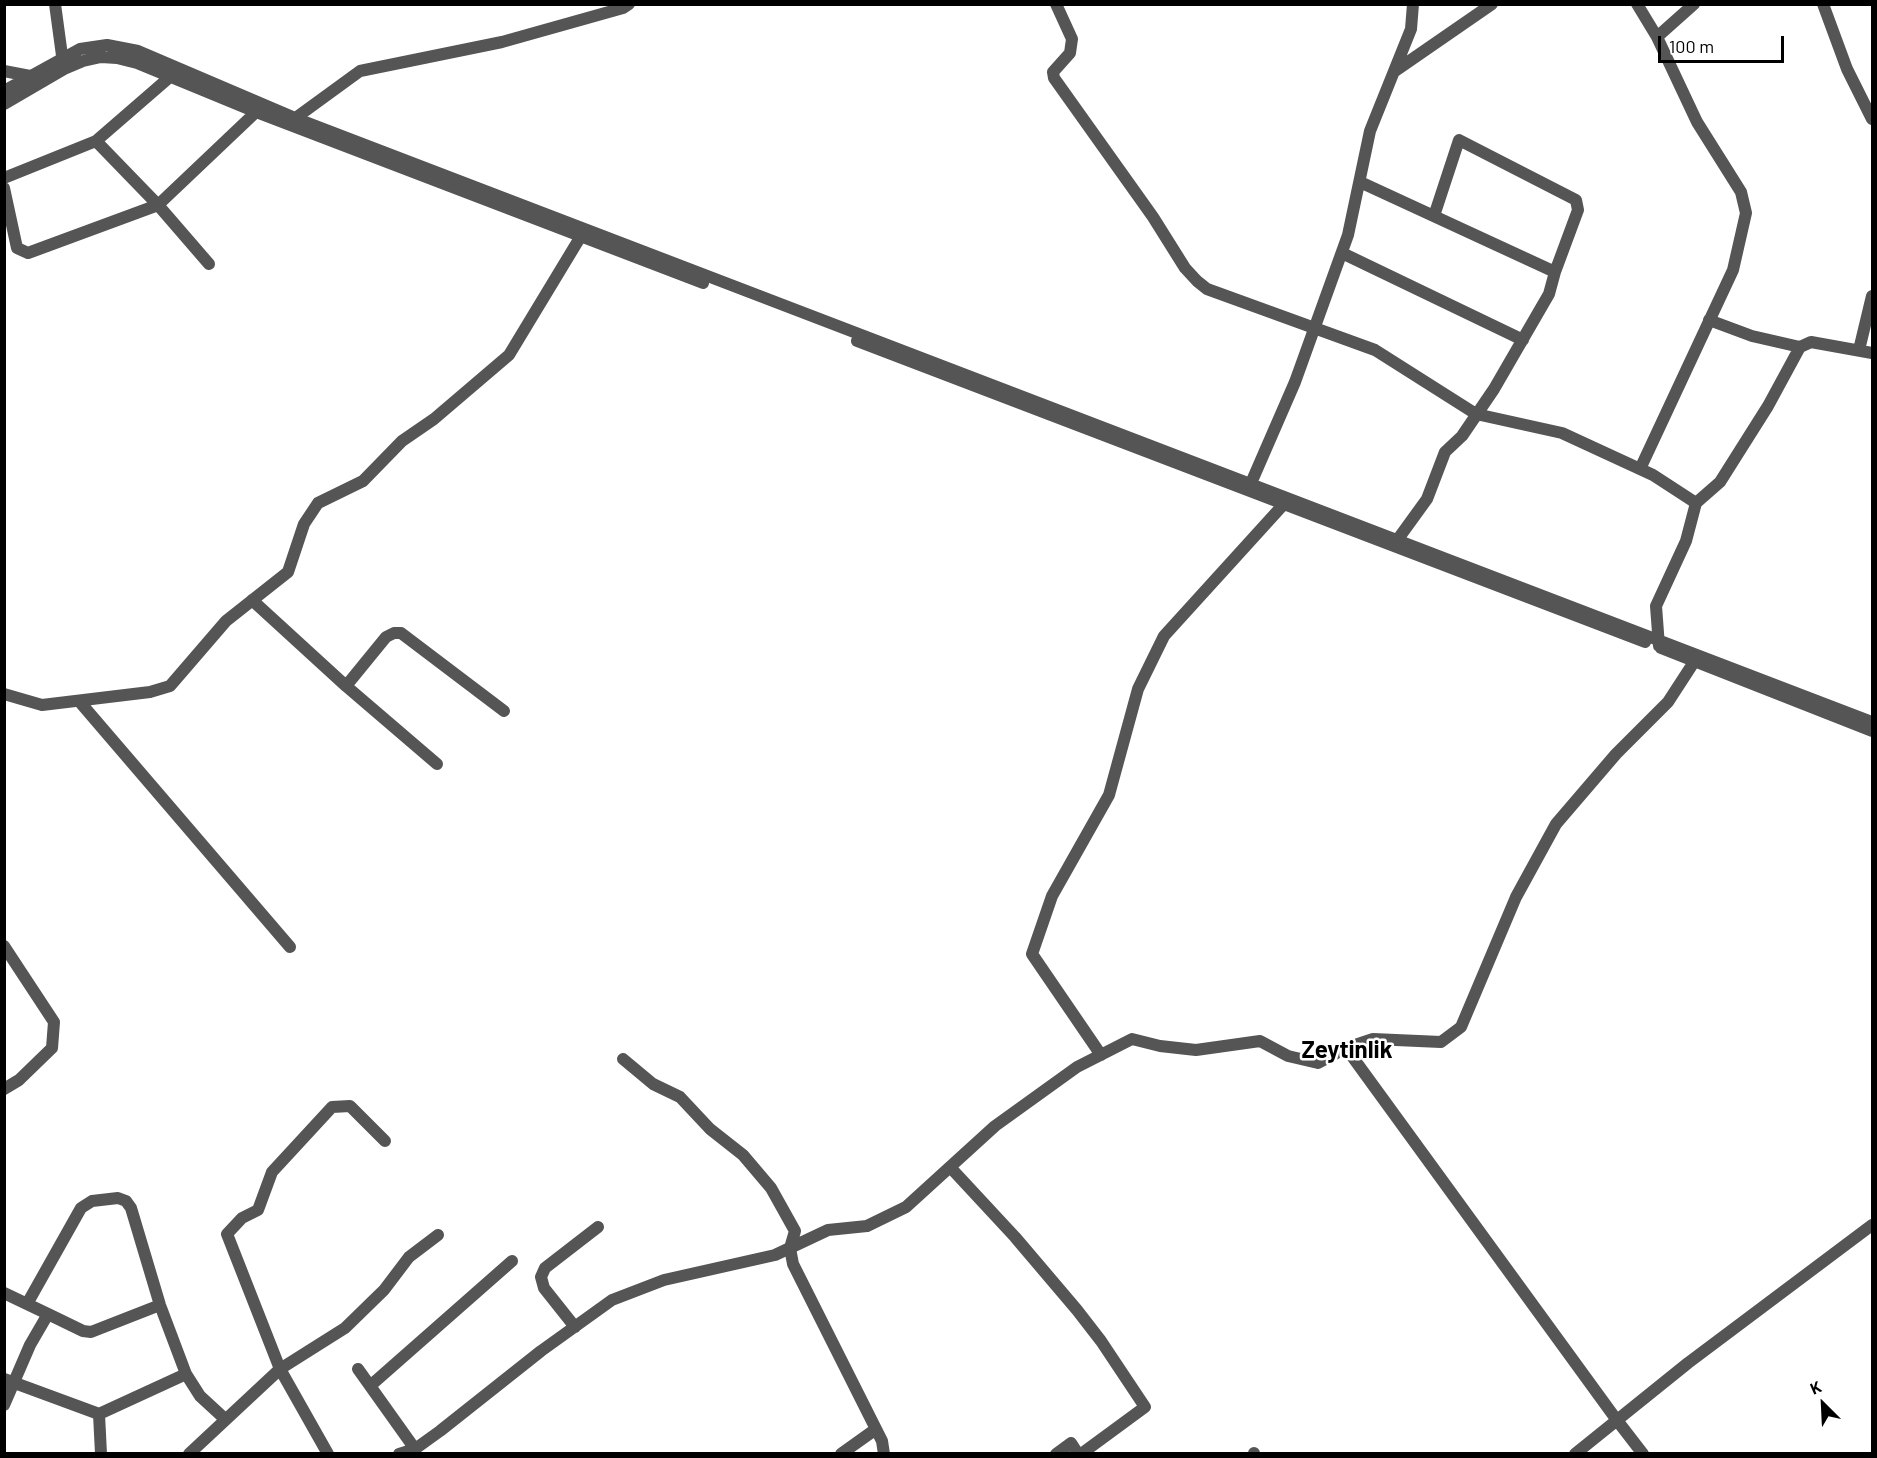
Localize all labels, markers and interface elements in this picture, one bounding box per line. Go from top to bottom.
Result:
scale bar [1661,24,1787,62]
text: 100 m [1669,35,1714,57]
district label: Zeytinlik [1301,1036,1393,1064]
north arrow [1793,1374,1853,1434]
text: K [1807,1376,1824,1398]

